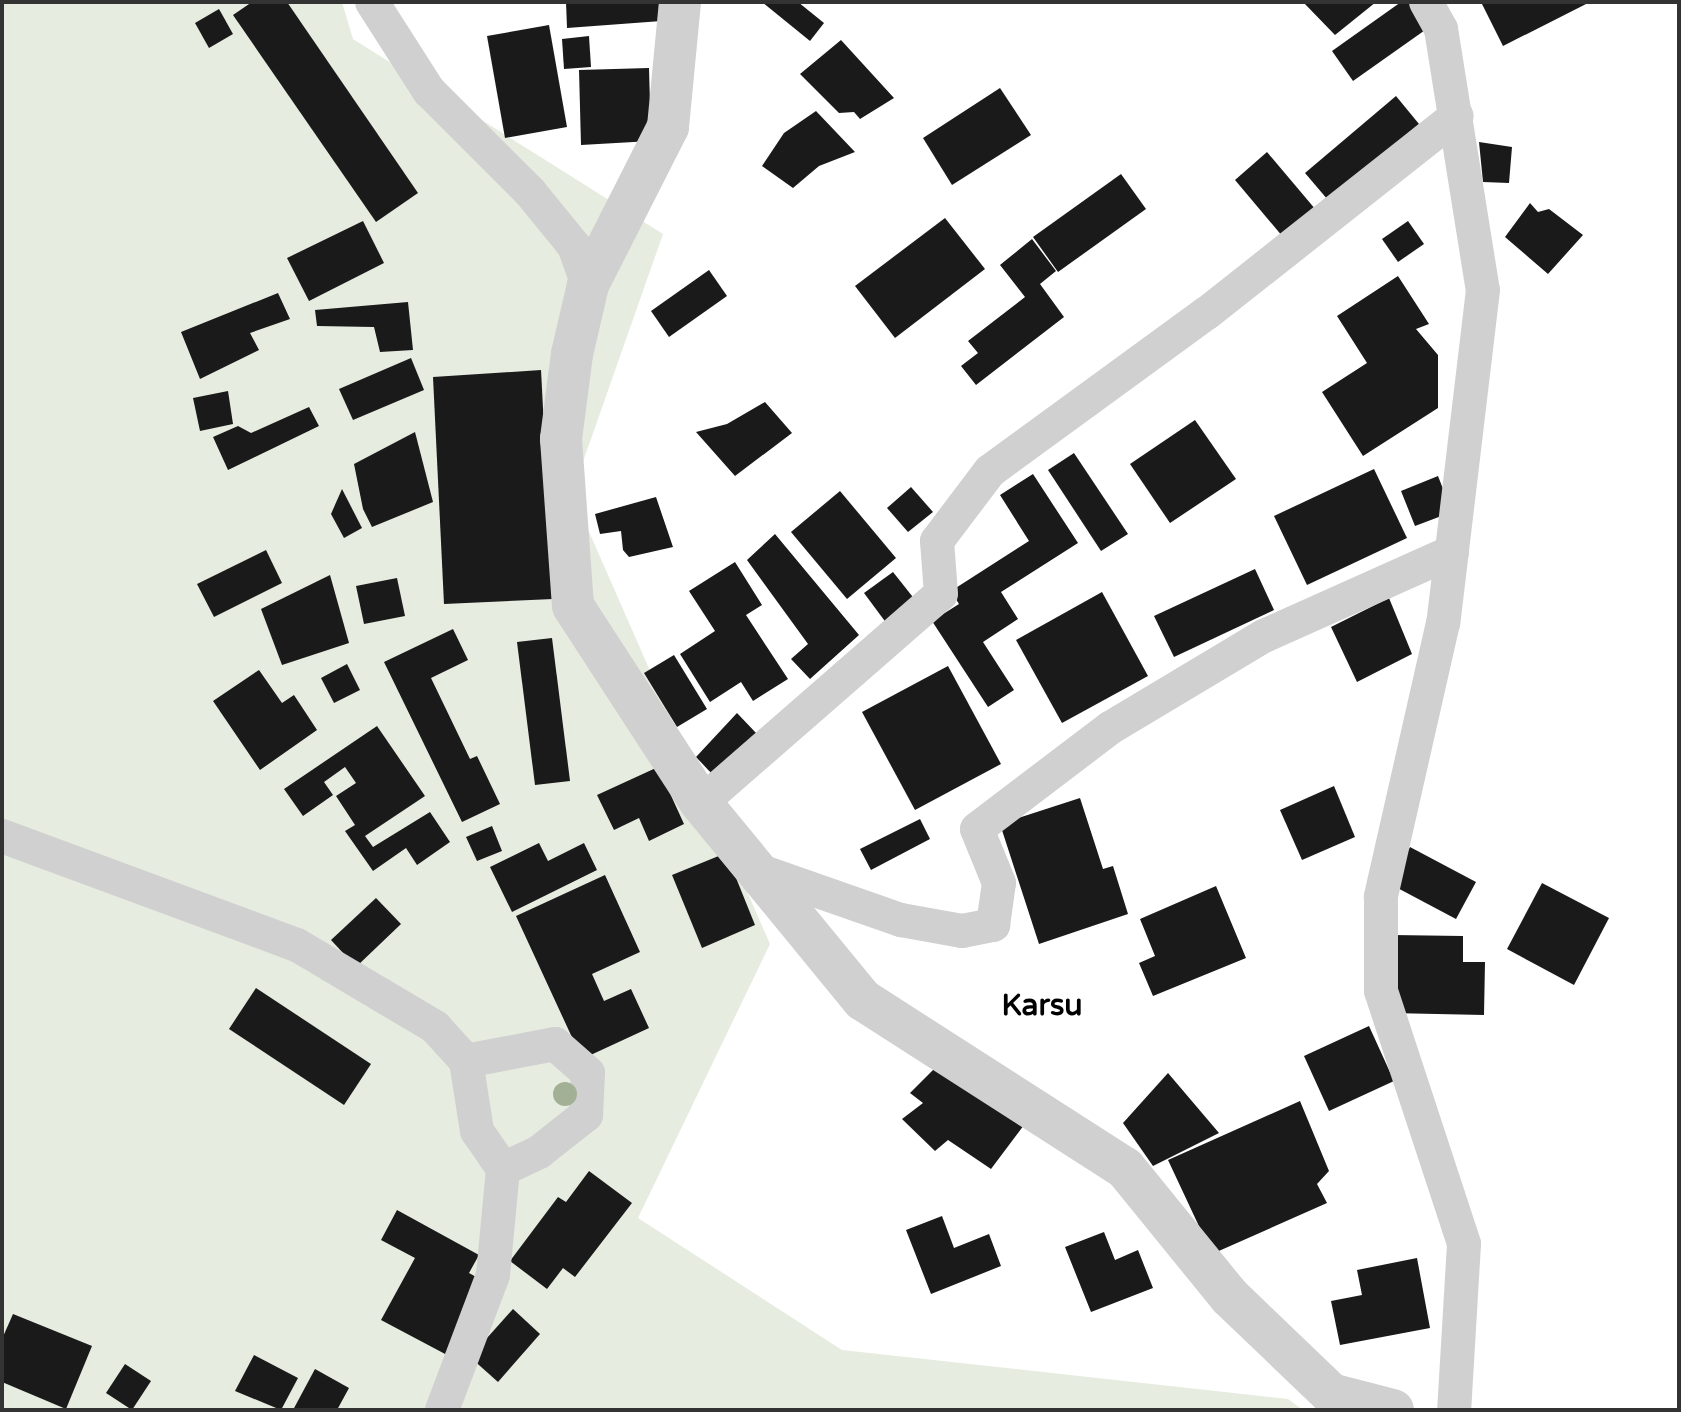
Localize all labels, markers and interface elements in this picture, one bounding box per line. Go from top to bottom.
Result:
district label: Karsu [1001,988,1083,1024]

